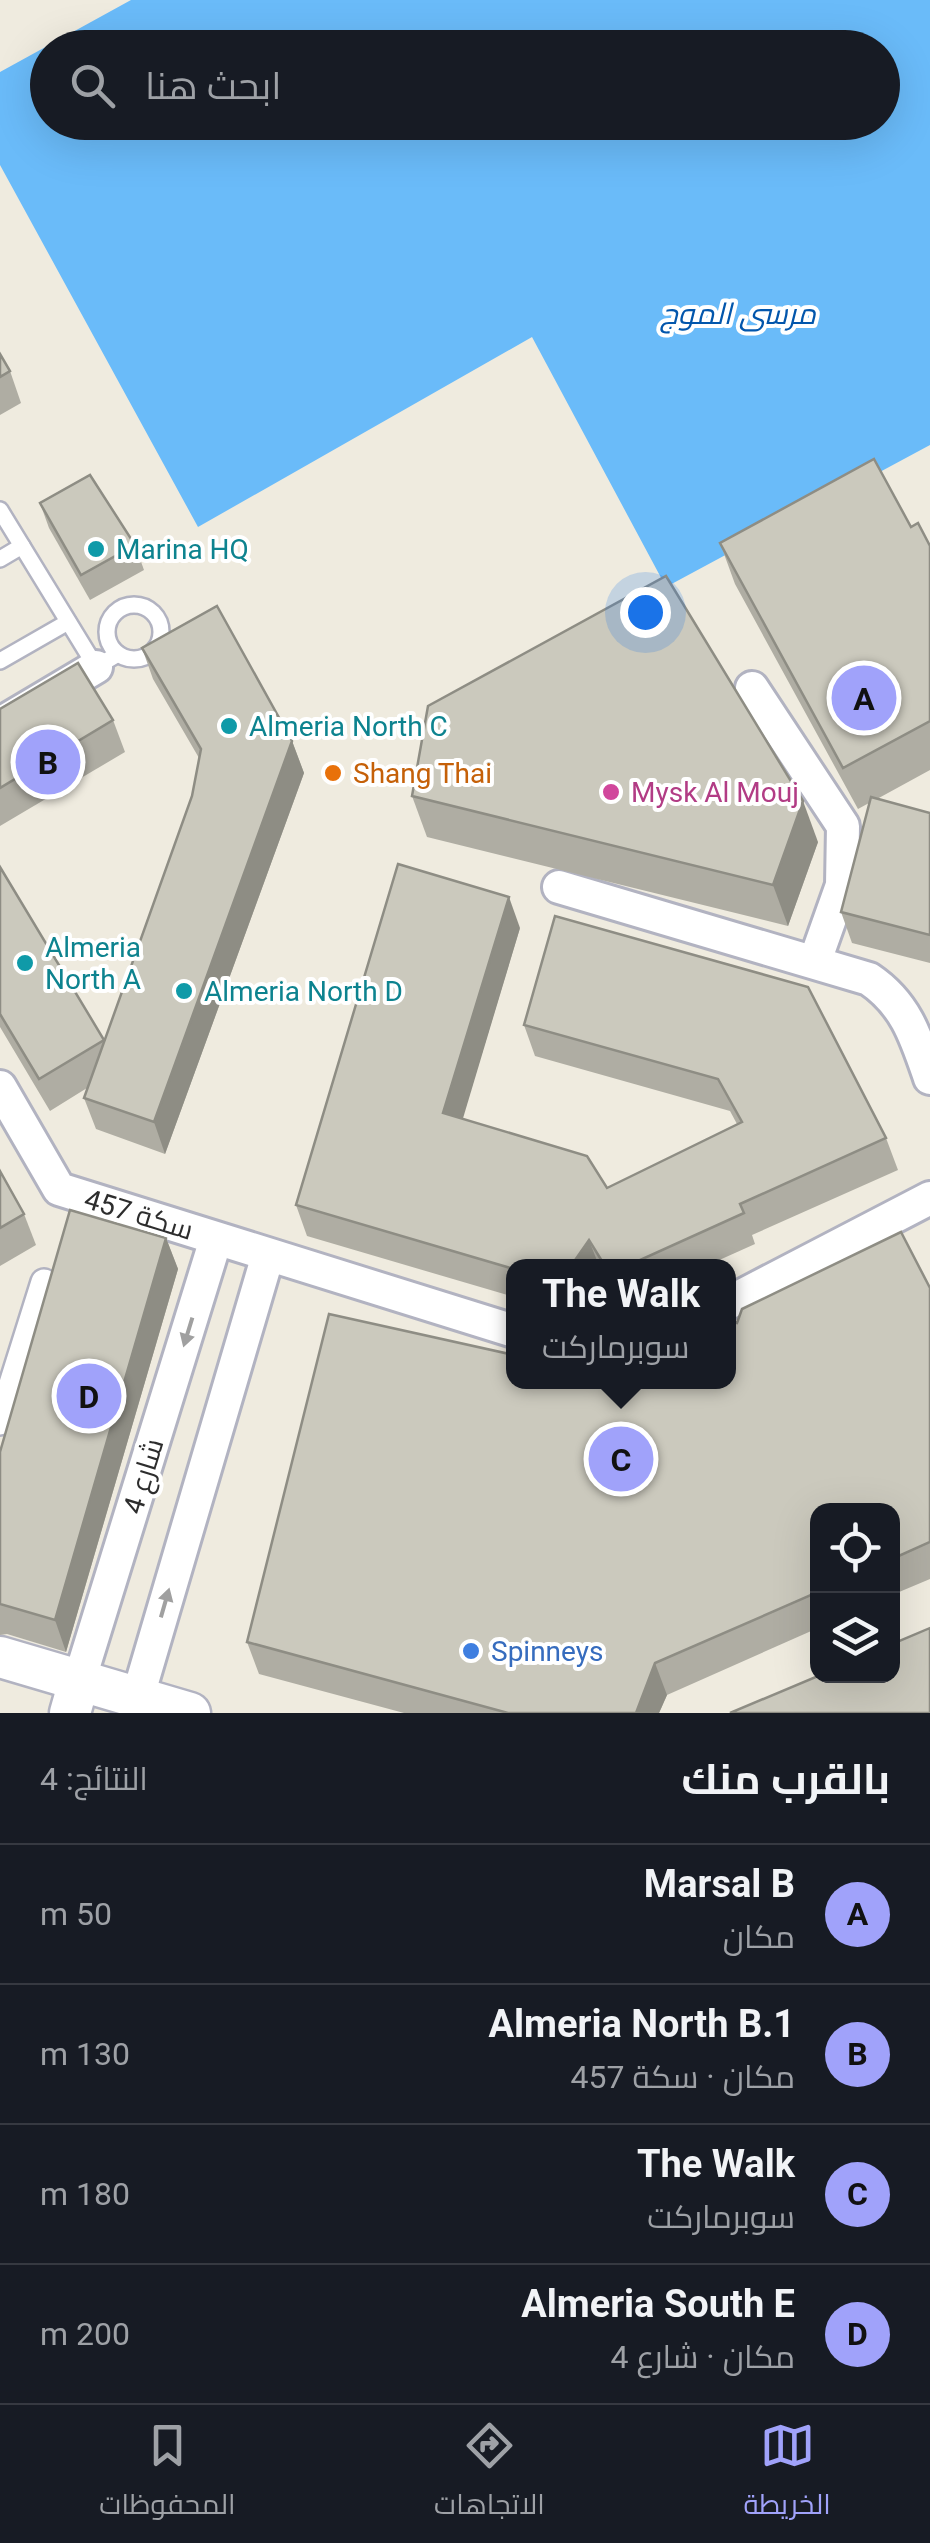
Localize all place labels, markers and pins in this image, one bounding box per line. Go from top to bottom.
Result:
place label: Marina HQ [116,533,249,566]
marker: Marina HQ [85,538,107,560]
pin: A [832,660,896,736]
place label: Almeria North C [249,710,448,743]
marker: Almeria North C [218,715,240,737]
pin: B [15,724,80,800]
place label: Shang Thai [353,757,492,790]
marker: Shang Thai [322,762,344,784]
place label: Mysk Al Mouj [631,776,799,809]
marker: Mysk Al Mouj [600,781,622,803]
place label: Almeria North A [45,931,141,996]
marker: Almeria North A [14,952,36,974]
place label: Almeria North D [204,975,403,1008]
marker: Almeria North D [173,980,195,1002]
pin: D [56,1358,122,1434]
pin: C [588,1422,654,1496]
place label: Spinneys [491,1635,603,1668]
marker: Spinneys [460,1640,482,1662]

